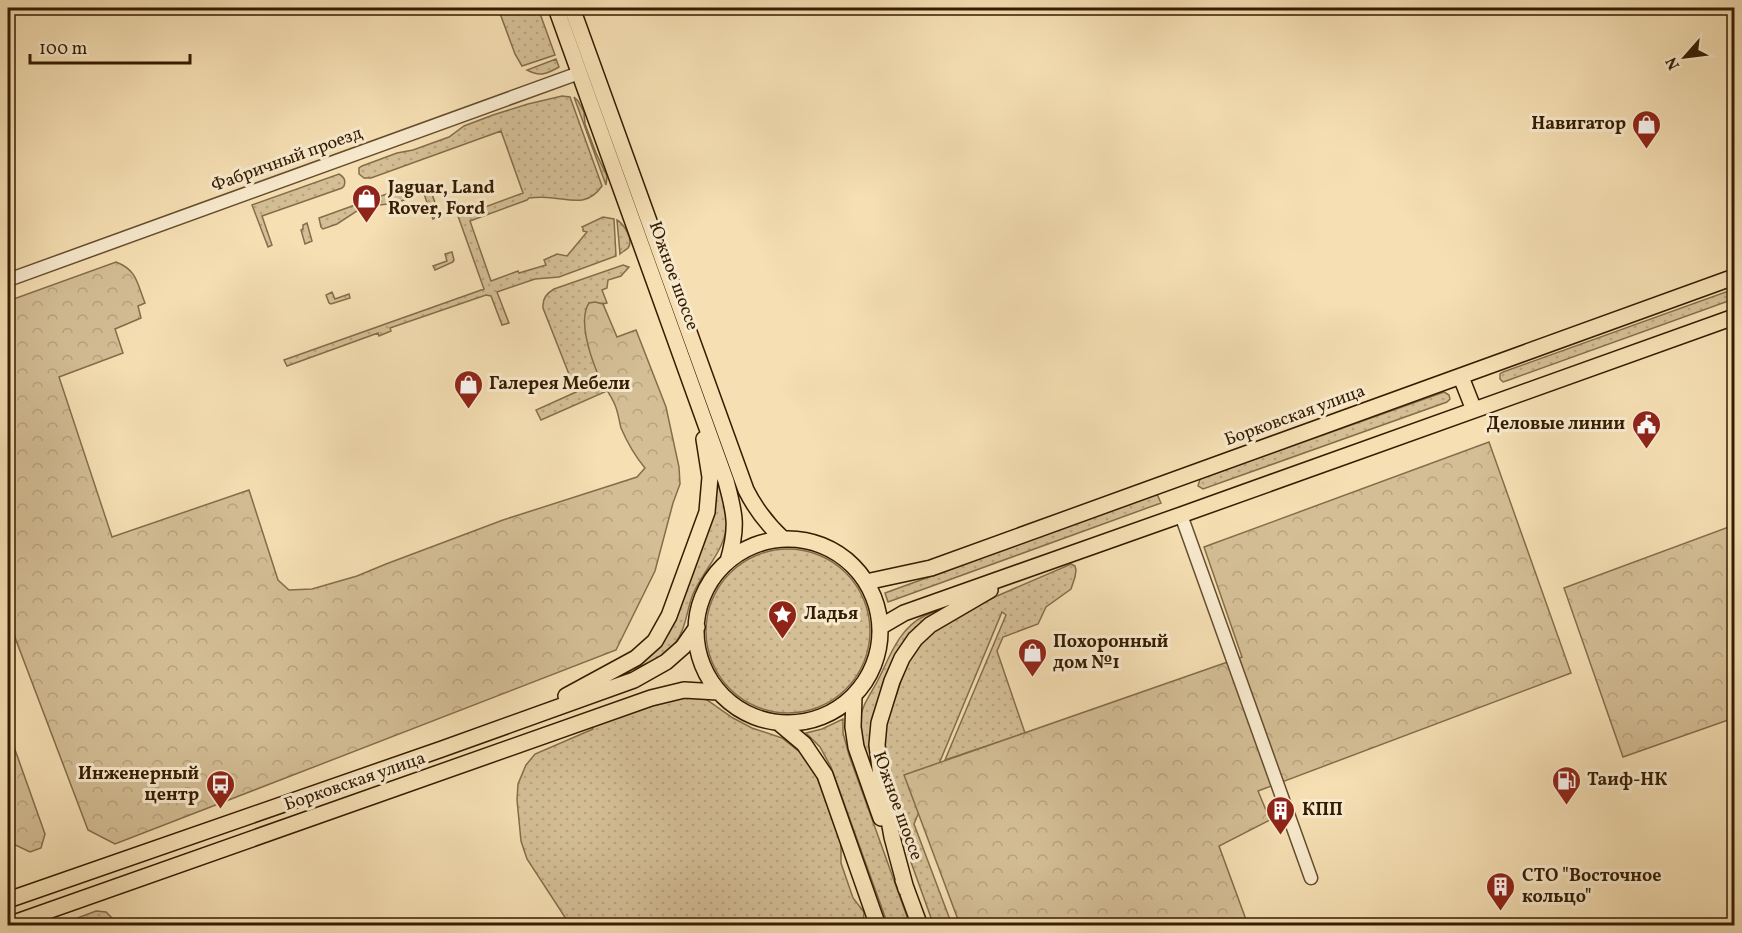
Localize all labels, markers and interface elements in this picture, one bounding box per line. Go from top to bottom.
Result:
scale bar [30,27,190,65]
north arrow [1655,27,1715,87]
text: 100 m [39,37,88,62]
text: N [1661,52,1686,73]
shop icon: Навигатор [1631,108,1663,150]
place label: Навигатор [1531,112,1626,137]
street label: Фабричный проезд [208,121,366,199]
place label: Jaguar, Land Rover, Ford [387,176,495,222]
shop icon: Jaguar, Land Rover, Ford [351,182,383,224]
street label: Южное шоссе [642,218,704,334]
shop icon: Галерея Мебели [452,368,484,410]
place label: Галерея Мебели [489,372,630,397]
street label: Борковская улица [1221,379,1369,453]
public building icon: Деловые линии [1630,408,1662,450]
place label: Деловые линии [1486,412,1625,437]
place icon: Ладья [767,598,799,640]
place label: Ладья [804,602,858,627]
place label: Похоронный дом №1 [1053,630,1168,676]
shop icon: Похоронный дом №1 [1016,636,1048,678]
street label: Борковская улица [281,746,429,818]
street label: Южное шоссе [866,748,928,864]
place label: Инженерный центр [78,762,199,808]
fuel station icon: Таиф-НК [1550,764,1582,806]
bus stop icon: Инженерный центр [204,768,236,810]
place label: Таиф-НК [1587,768,1667,793]
building icon: КПП [1265,794,1297,836]
place label: КПП [1302,798,1343,823]
place label: СТО "Восточное кольцо" [1522,864,1661,910]
building icon: СТО "Восточное кольцо" [1485,870,1517,912]

